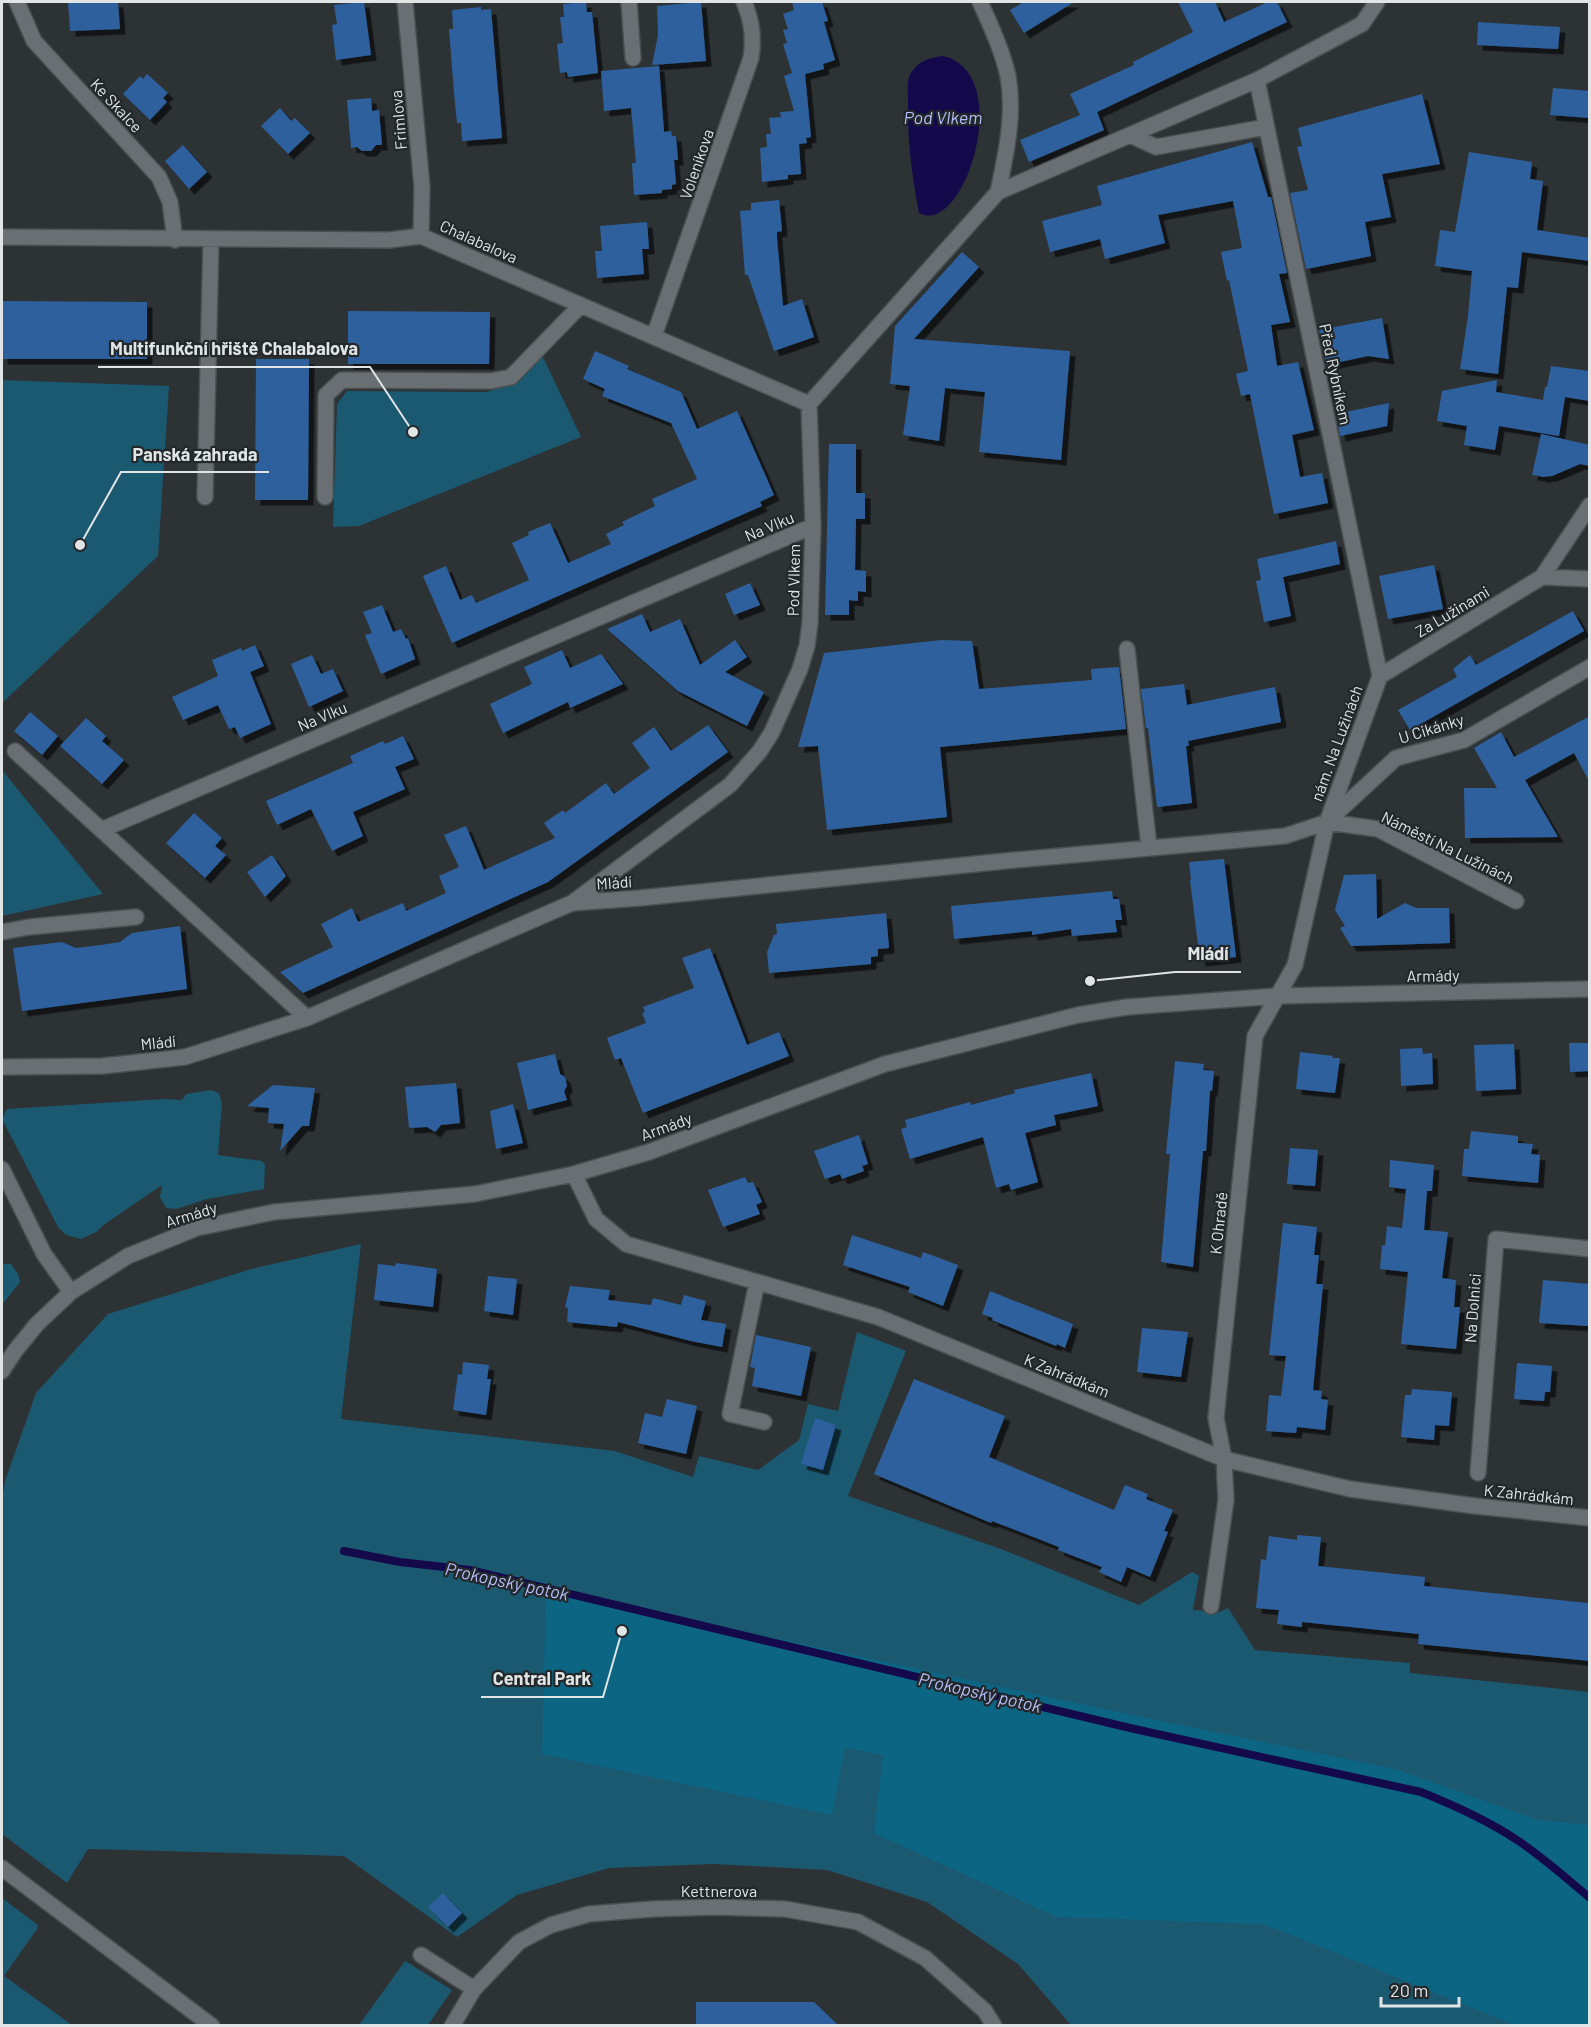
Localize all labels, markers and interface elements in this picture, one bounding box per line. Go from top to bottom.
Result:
street label: Ke Skalce [87,74,147,136]
street label: Frimlova [386,89,410,151]
water label: Pod Vlkem [903,106,983,128]
street label: Voleníkova [675,126,717,202]
street label: Chalabalova [437,215,521,267]
street label: Před Rybníkem [1316,322,1356,426]
callout: Multifunkční hřiště Chalabalova [98,331,370,367]
text: Multifunkční hřiště Chalabalova [110,337,358,359]
callout: Panská zahrada [121,436,269,472]
text: Panská zahrada [133,443,257,465]
street label: Na Vlku [741,507,797,545]
street label: Pod Vlkem [783,544,803,616]
street label: Za Lužinami [1411,581,1493,641]
street label: nám. Na Lužinách [1306,682,1366,804]
street label: Na Vlku [294,697,350,735]
street label: U Cikánky [1396,709,1467,747]
street label: Náměstí Na Lužinách [1379,807,1517,887]
street label: Mládí [596,871,633,893]
callout: Mládí [1175,936,1241,972]
text: Mládí [1187,942,1229,964]
street label: Armády [1406,965,1460,985]
street label: Mládí [139,1031,177,1053]
street label: Armády [638,1108,695,1144]
street label: K Ohradě [1205,1191,1231,1255]
street label: Armády [163,1197,220,1231]
street label: Na Dolnici [1460,1273,1484,1343]
street label: K Zahrádkám [1022,1349,1112,1401]
street label: K Zahrádkám [1483,1480,1575,1508]
water label: Prokopský potok [443,1557,571,1605]
callout: Central Park [481,1661,603,1697]
text: Central Park [493,1667,592,1689]
water label: Prokopský potok [916,1667,1044,1717]
street label: Kettnerova [681,1881,757,1900]
scale bar [1381,1970,1459,2008]
text: 20 m [1390,1979,1428,2001]

